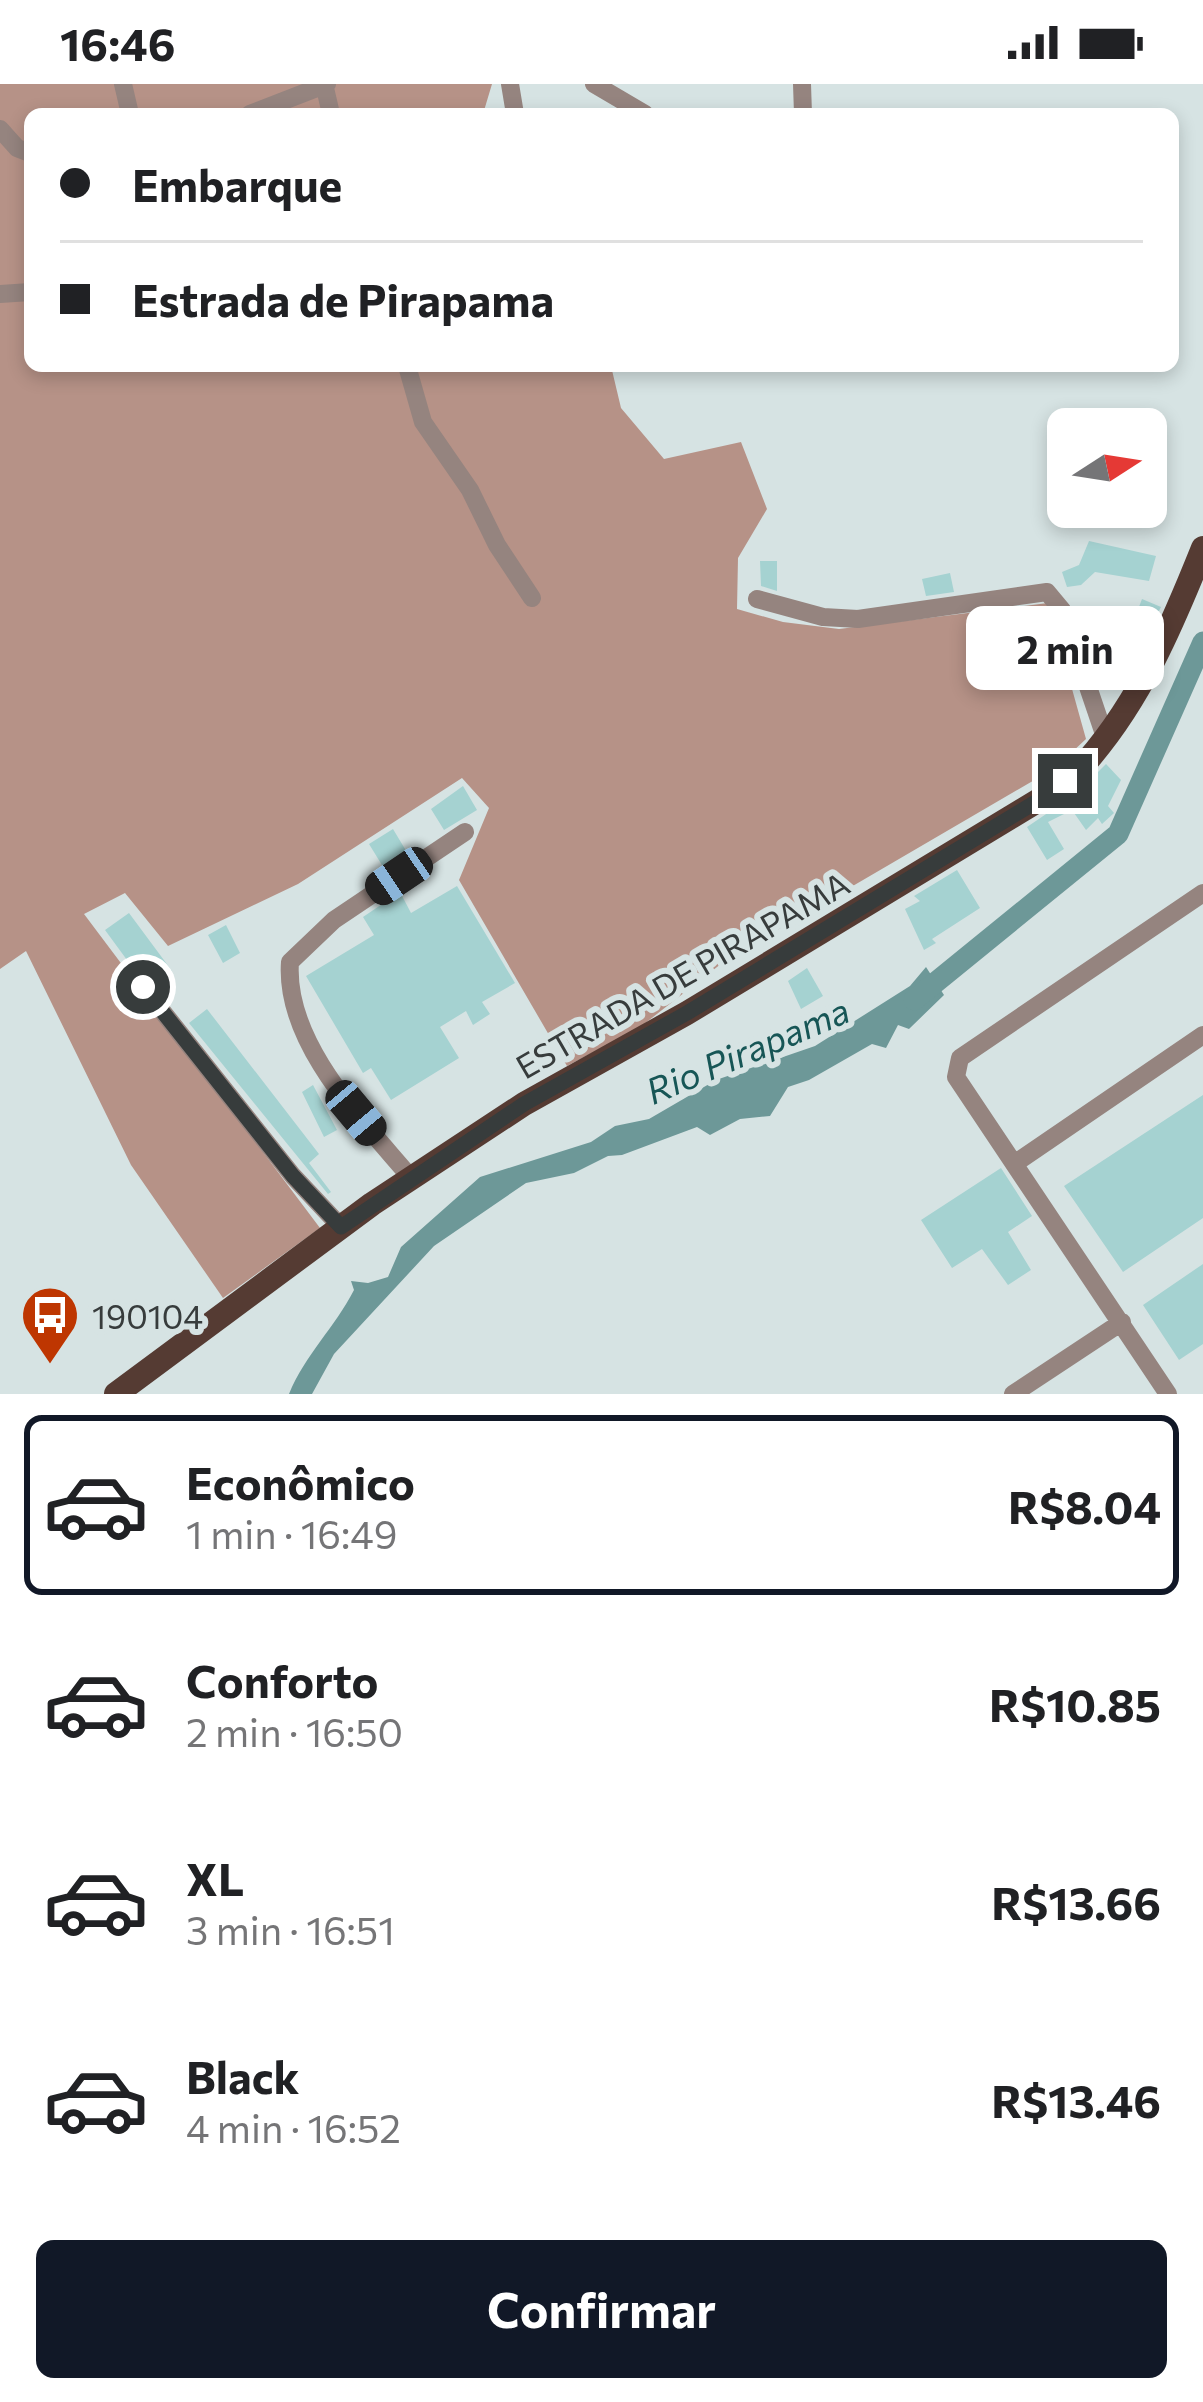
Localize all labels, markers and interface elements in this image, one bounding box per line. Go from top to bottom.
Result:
text: 16:46 [60,15,175,70]
text: Embarque [132,156,342,211]
text: Estrada de Pirapama [132,271,554,326]
north arrow [1047,408,1167,528]
map controls [1047,408,1167,528]
callout: 2 min [966,607,1164,691]
text: 2 min [1016,624,1114,672]
route end [1038,754,1092,808]
car [359,841,439,911]
street label: ESTRADA DE PIRAPAMA [508,862,856,1086]
route start [116,960,170,1014]
water label: Rio Pirapama [639,986,855,1112]
car [319,1074,393,1152]
bus stop icon: 190104 [19,1284,81,1366]
place label: 190104 [92,1295,203,1336]
icon: car [42,1451,150,1559]
text: Econômico [186,1454,415,1509]
text: R$8.04 [1008,1478,1161,1533]
text: 1 min · 16:49 [186,1509,397,1557]
icon: car [42,1649,150,1757]
text: Conforto [186,1652,379,1707]
text: R$10.85 [989,1676,1161,1731]
text: 2 min · 16:50 [186,1707,403,1755]
icon: car [42,1847,150,1955]
text: XL [186,1850,244,1905]
text: R$13.66 [991,1874,1161,1929]
text: 3 min · 16:51 [186,1905,395,1953]
icon: car [42,2045,150,2153]
text: Black [186,2048,299,2103]
text: R$13.46 [991,2072,1161,2127]
text: 4 min · 16:52 [186,2103,401,2151]
button: Confirmar [36,2240,1167,2378]

